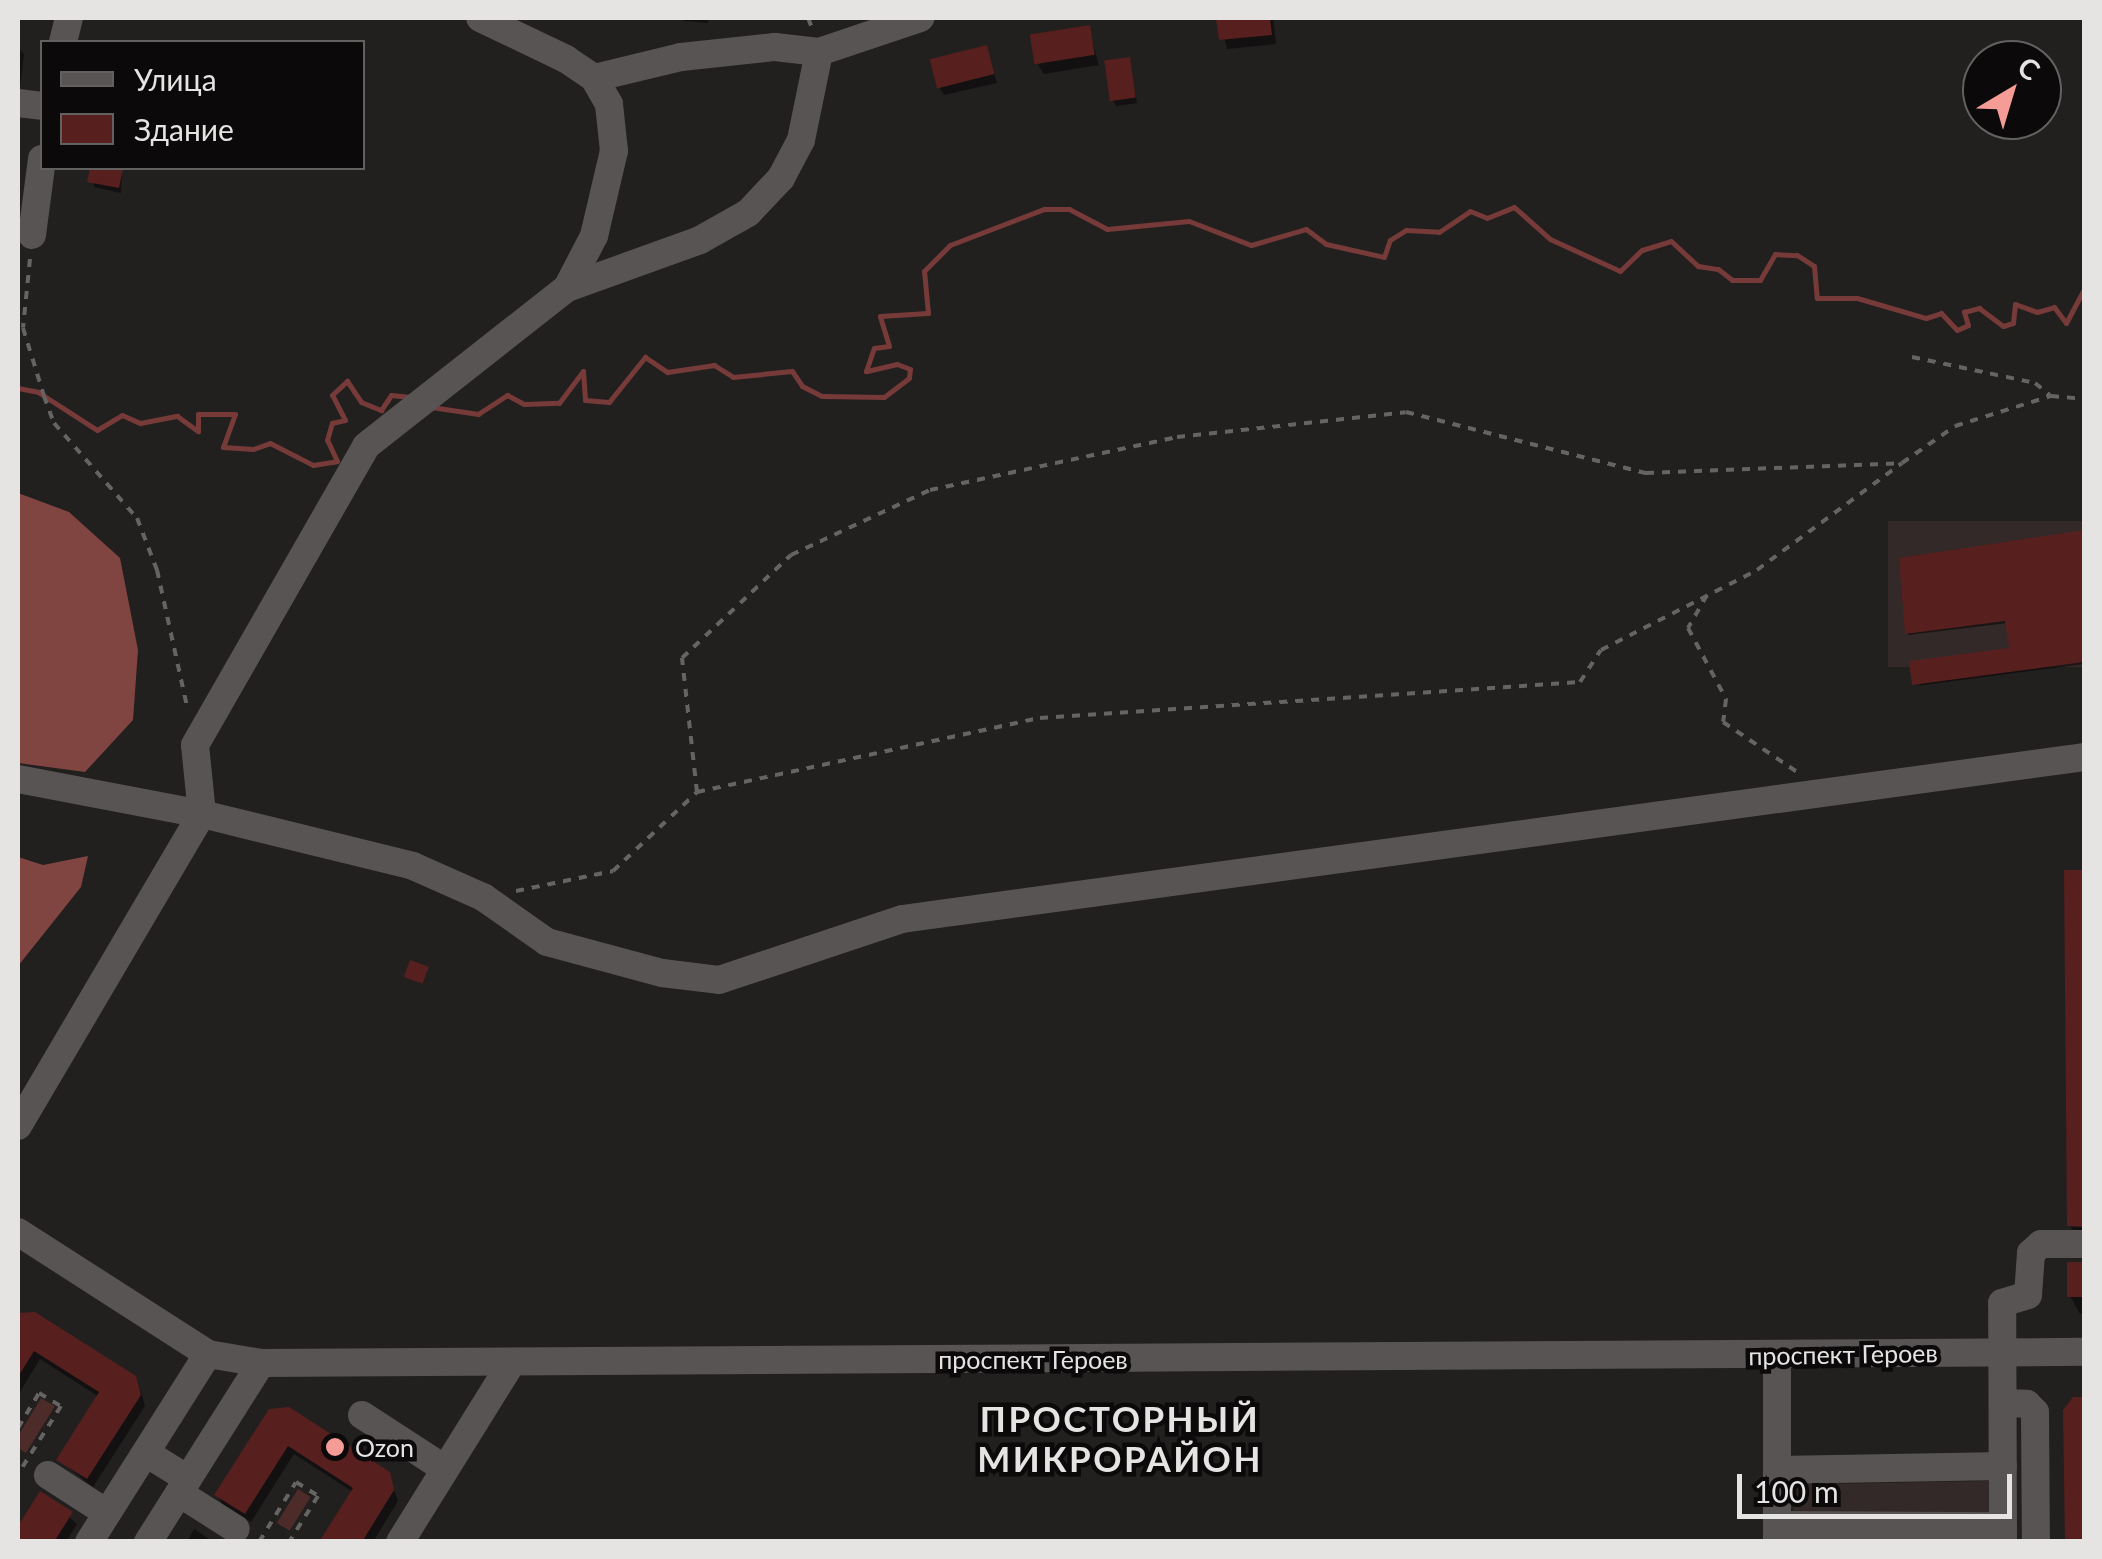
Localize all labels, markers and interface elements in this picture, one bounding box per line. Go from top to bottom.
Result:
legend [40,40,365,170]
north arrow [1962,40,2062,140]
text: С [2011,49,2047,87]
text: Улица [134,61,217,97]
text: Здание [134,111,234,147]
street label: проспект Героев [1748,1337,1938,1371]
street label: проспект Героев [938,1344,1128,1374]
district label: ПРОСТОРНЫЙ МИКРОРАЙОН [977,1397,1263,1479]
place label: Ozon [355,1432,414,1462]
marker: Ozon [324,1436,346,1458]
scale bar [1742,1454,2017,1516]
text: 100 m [1754,1473,1839,1509]

